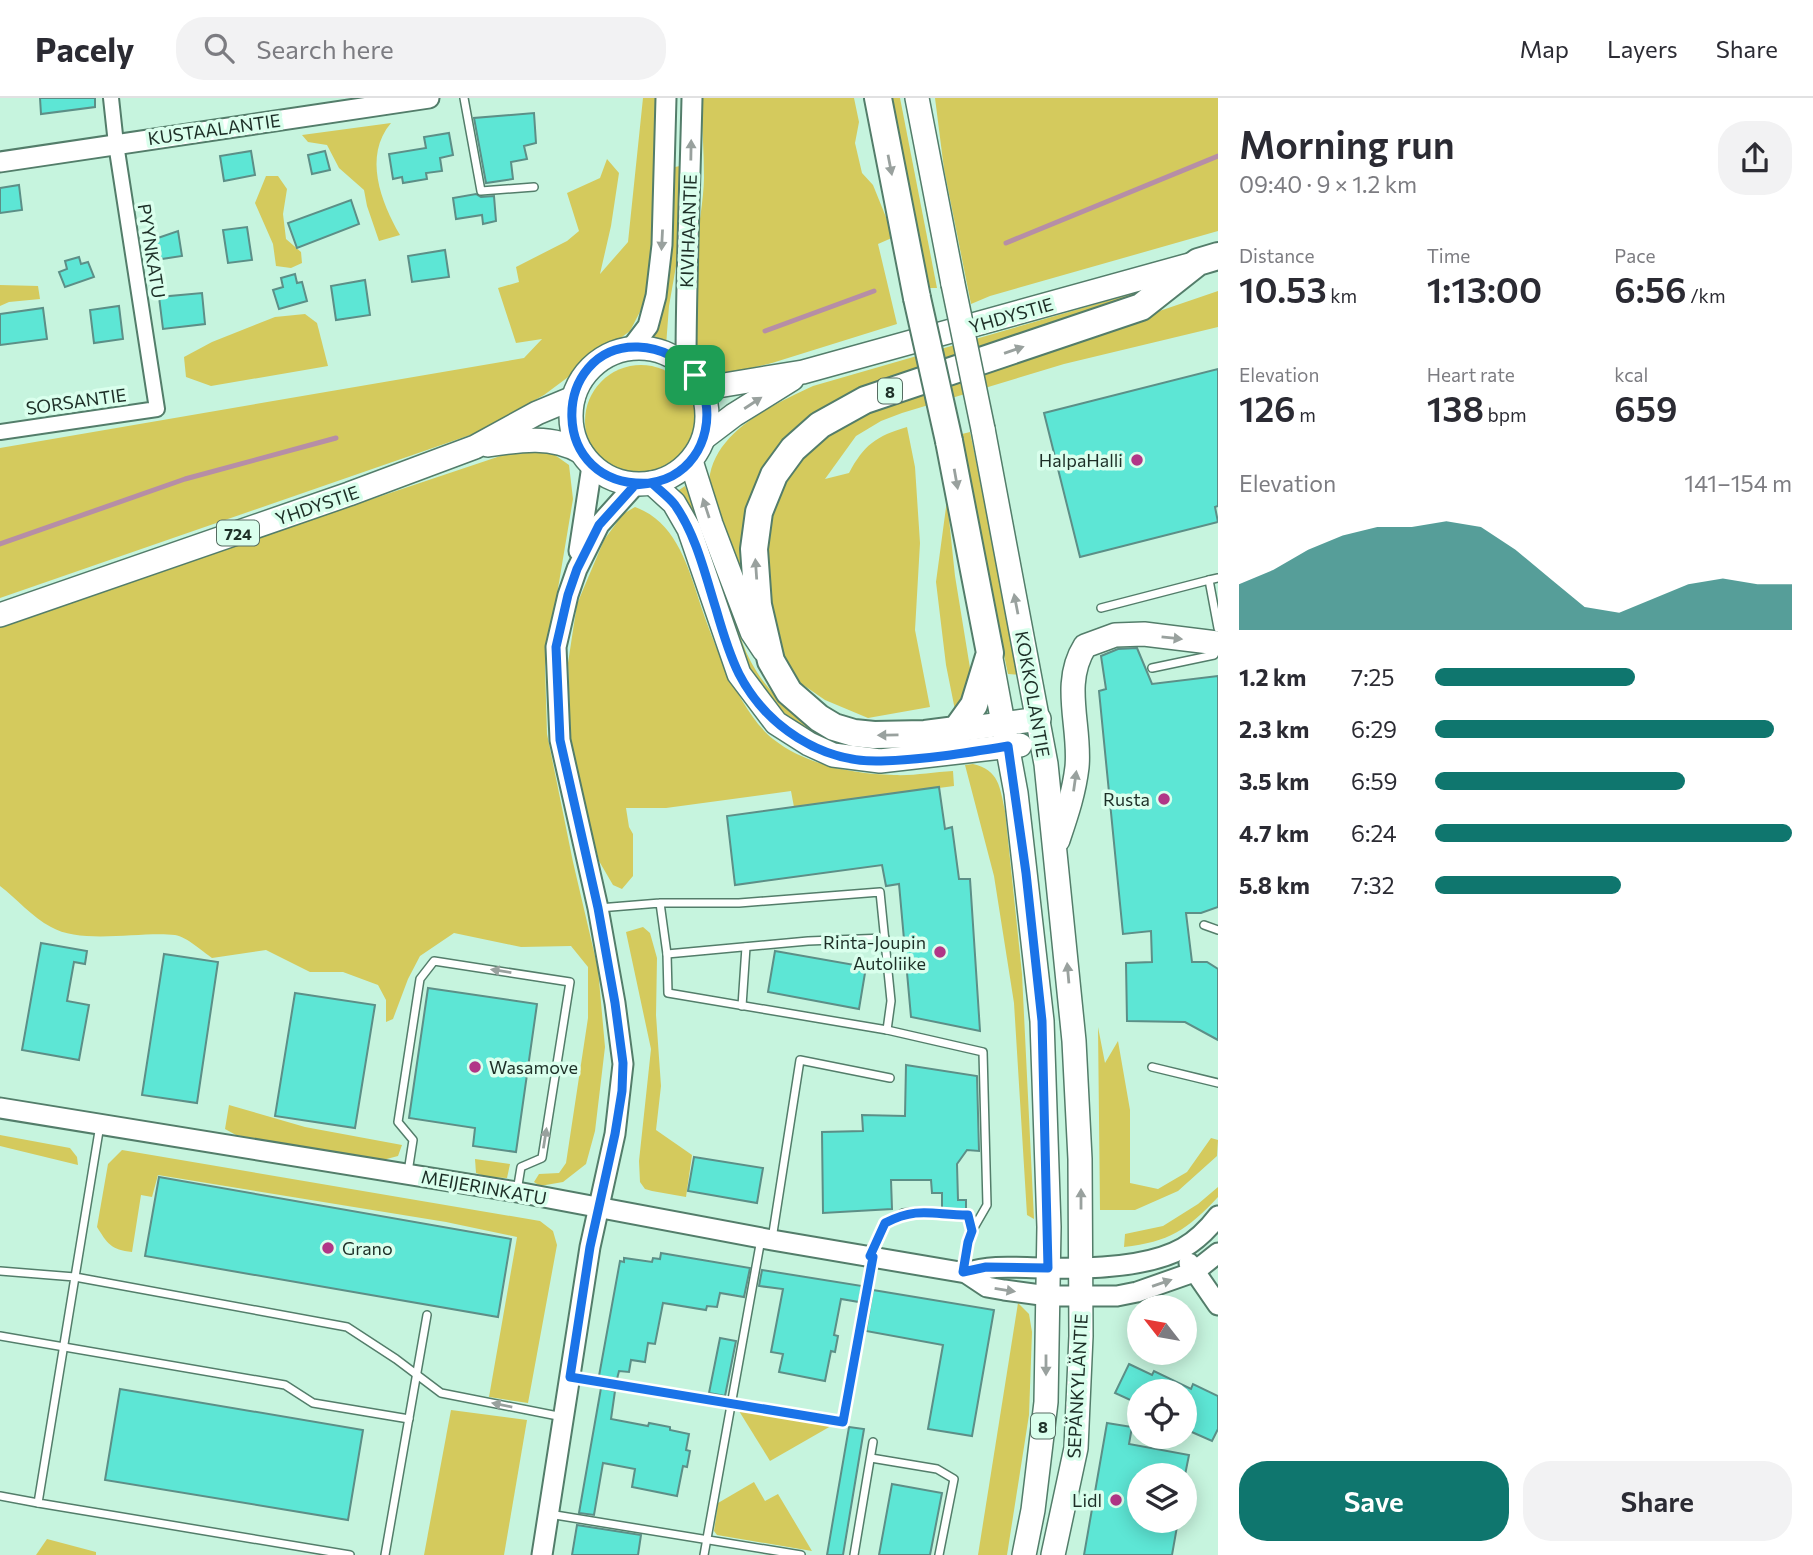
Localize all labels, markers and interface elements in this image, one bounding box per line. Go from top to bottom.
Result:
search box [176,17,666,80]
text: Pacely [35,28,134,69]
icon: search [200,29,238,67]
text: Search here [256,33,394,64]
text: Map [1520,34,1569,63]
text: Layers [1607,34,1678,63]
text: Share [1716,34,1778,63]
street label: KUSTAALANTIE [146,109,282,149]
text: Morning run [1239,120,1455,167]
button: share [1718,121,1792,195]
one-way arrow [685,138,697,160]
one-way arrow [885,154,896,176]
text: 09:40 · 9 × 1.2 km [1239,170,1417,198]
street label: KIVIHAANTIE [675,174,701,288]
street label: PYYNKATU [134,202,170,300]
one-way arrow [656,229,667,251]
text: Distance [1239,244,1315,267]
text: Time [1427,244,1470,267]
text: Pace [1614,244,1656,267]
text: 10.53 [1239,267,1327,310]
text: 1:13:00 [1427,267,1542,310]
text: 6:56 [1614,267,1687,310]
text: km [1327,284,1357,307]
text: /km [1687,284,1725,307]
street label: YHDYSTIE [966,292,1056,338]
one-way arrow [1003,344,1024,355]
pin [665,345,725,405]
icon: arrive [676,356,714,394]
text: Elevation [1239,363,1319,386]
text: Heart rate [1427,363,1515,386]
text: kcal [1614,363,1648,386]
road number: 8 [878,378,902,404]
street label: SORSANTIE [24,383,128,419]
text: 126 [1239,386,1296,429]
text: 138 [1427,386,1484,429]
text: 659 [1614,386,1678,429]
one-way arrow [743,396,762,409]
text: m [1296,403,1316,426]
text: bpm [1484,403,1527,426]
place label: HalpaHalli [1039,449,1123,471]
marker: HalpaHalli [1129,452,1145,468]
one-way arrow [951,468,962,490]
text: Elevation [1239,469,1336,497]
text: 141–154 m [1684,469,1792,497]
street label: YHDYSTIE [272,480,362,530]
one-way arrow [700,498,710,519]
road number: 724 [217,520,259,546]
one-way arrow [750,558,761,580]
one-way arrow [1011,593,1022,615]
street label: KOKKOLANTIE [1011,629,1055,759]
one-way arrow [1161,632,1183,643]
text: 1.2 km [1239,663,1306,691]
text: 7:25 [1351,663,1395,691]
text: 2.3 km [1239,715,1309,743]
text: 6:29 [1351,715,1397,743]
one-way arrow [877,729,899,741]
text: 3.5 km [1239,767,1309,795]
text: 6:59 [1351,767,1398,795]
one-way arrow [1069,770,1080,792]
place label: Rusta [1103,788,1150,810]
marker: Rusta [1156,791,1172,807]
text: 4.7 km [1239,819,1309,847]
text: 6:24 [1351,819,1397,847]
text: 5.8 km [1239,871,1310,899]
text: 7:32 [1351,871,1394,899]
place label: Rinta-Joupin Autoliike [823,931,926,974]
marker: Rinta-Joupin Autoliike [932,944,948,960]
one-way arrow [1062,962,1073,984]
one-way arrow [490,966,512,977]
place label: Wasamove [489,1056,578,1078]
marker: Wasamove [467,1059,483,1075]
one-way arrow [540,1126,551,1148]
street label: MEIJERINKATU [419,1165,549,1209]
one-way arrow [1075,1188,1086,1210]
place label: Grano [342,1237,393,1259]
marker: Grano [320,1240,336,1256]
one-way arrow [1151,1277,1172,1288]
one-way arrow [994,1284,1016,1295]
north arrow [1127,1295,1197,1365]
map controls [1127,1295,1197,1533]
street label: SEPÄNKYLÄNTIE [1062,1313,1092,1459]
one-way arrow [1041,1354,1052,1376]
button: locate [1127,1379,1197,1449]
one-way arrow [491,1400,513,1411]
road number: 8 [1031,1414,1055,1438]
button: Save [1239,1461,1509,1541]
button: Share [1523,1461,1792,1541]
button: layers [1127,1463,1197,1533]
place label: Lidl [1072,1489,1102,1511]
marker: Lidl [1108,1492,1124,1508]

